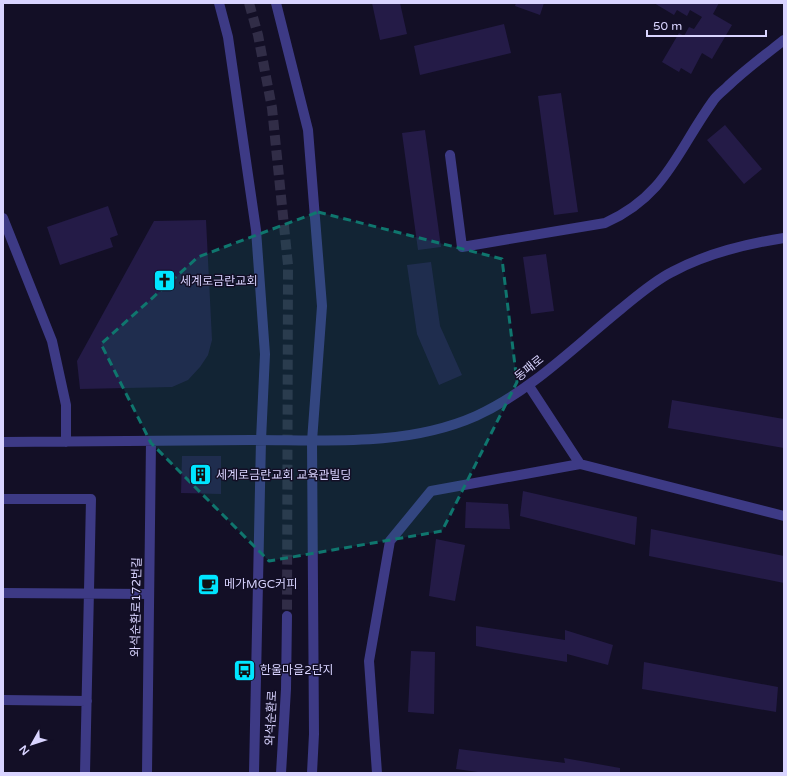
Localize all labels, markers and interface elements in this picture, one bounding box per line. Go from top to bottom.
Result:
scale bar [647,12,766,38]
text: 50 m [653,19,682,33]
church icon: 세계로금란교회 [152,268,178,294]
place label: 세계로금란교회 [180,274,257,288]
street label: 동패로 [512,352,546,384]
building icon: 세계로금란교회 교육관빌딩 [188,462,214,488]
place label: 세계로금란교회 교육관빌딩 [216,468,352,482]
street label: 와석순환로172번길 [128,557,144,657]
cafe icon: 메가MGC커피 [195,571,221,597]
place label: 메가MGC커피 [224,577,297,591]
bus stop icon: 한울마을2단지 [231,657,257,683]
place label: 한울마을2단지 [260,663,334,677]
street label: 와석순환로 [263,690,279,746]
north arrow [12,724,52,764]
text: N [17,742,32,758]

